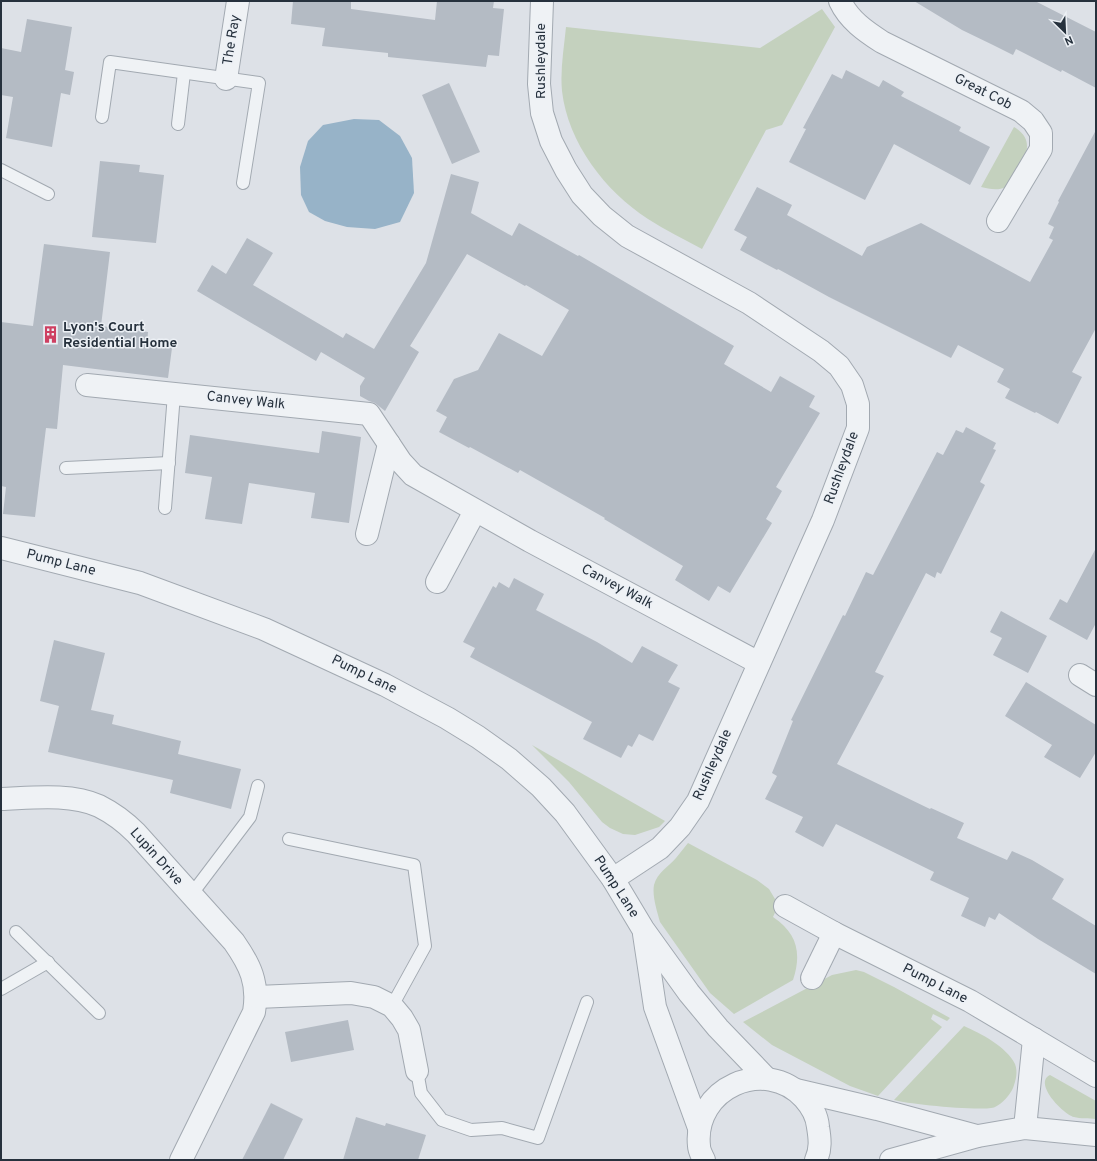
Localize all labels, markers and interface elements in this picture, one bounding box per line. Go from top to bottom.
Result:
north arrow [1045,12,1085,52]
street label: The Ray [220,13,244,67]
street label: Rushleydale [533,23,550,99]
text: N [1062,32,1075,48]
street label: Great Cob [951,70,1015,114]
place label: Lyon's Court Residential Home [63,319,178,352]
building icon: Lyon's Court Residential Home [40,325,60,345]
street label: Canvey Walk [206,388,286,414]
street label: Rushleydale [821,429,863,507]
street label: Pump Lane [25,546,97,580]
street label: Canvey Walk [578,561,656,613]
street label: Pump Lane [328,652,400,698]
street label: Rushleydale [690,727,736,803]
street label: Lupin Drive [126,825,186,889]
street label: Pump Lane [590,853,642,921]
street label: Pump Lane [900,960,970,1008]

